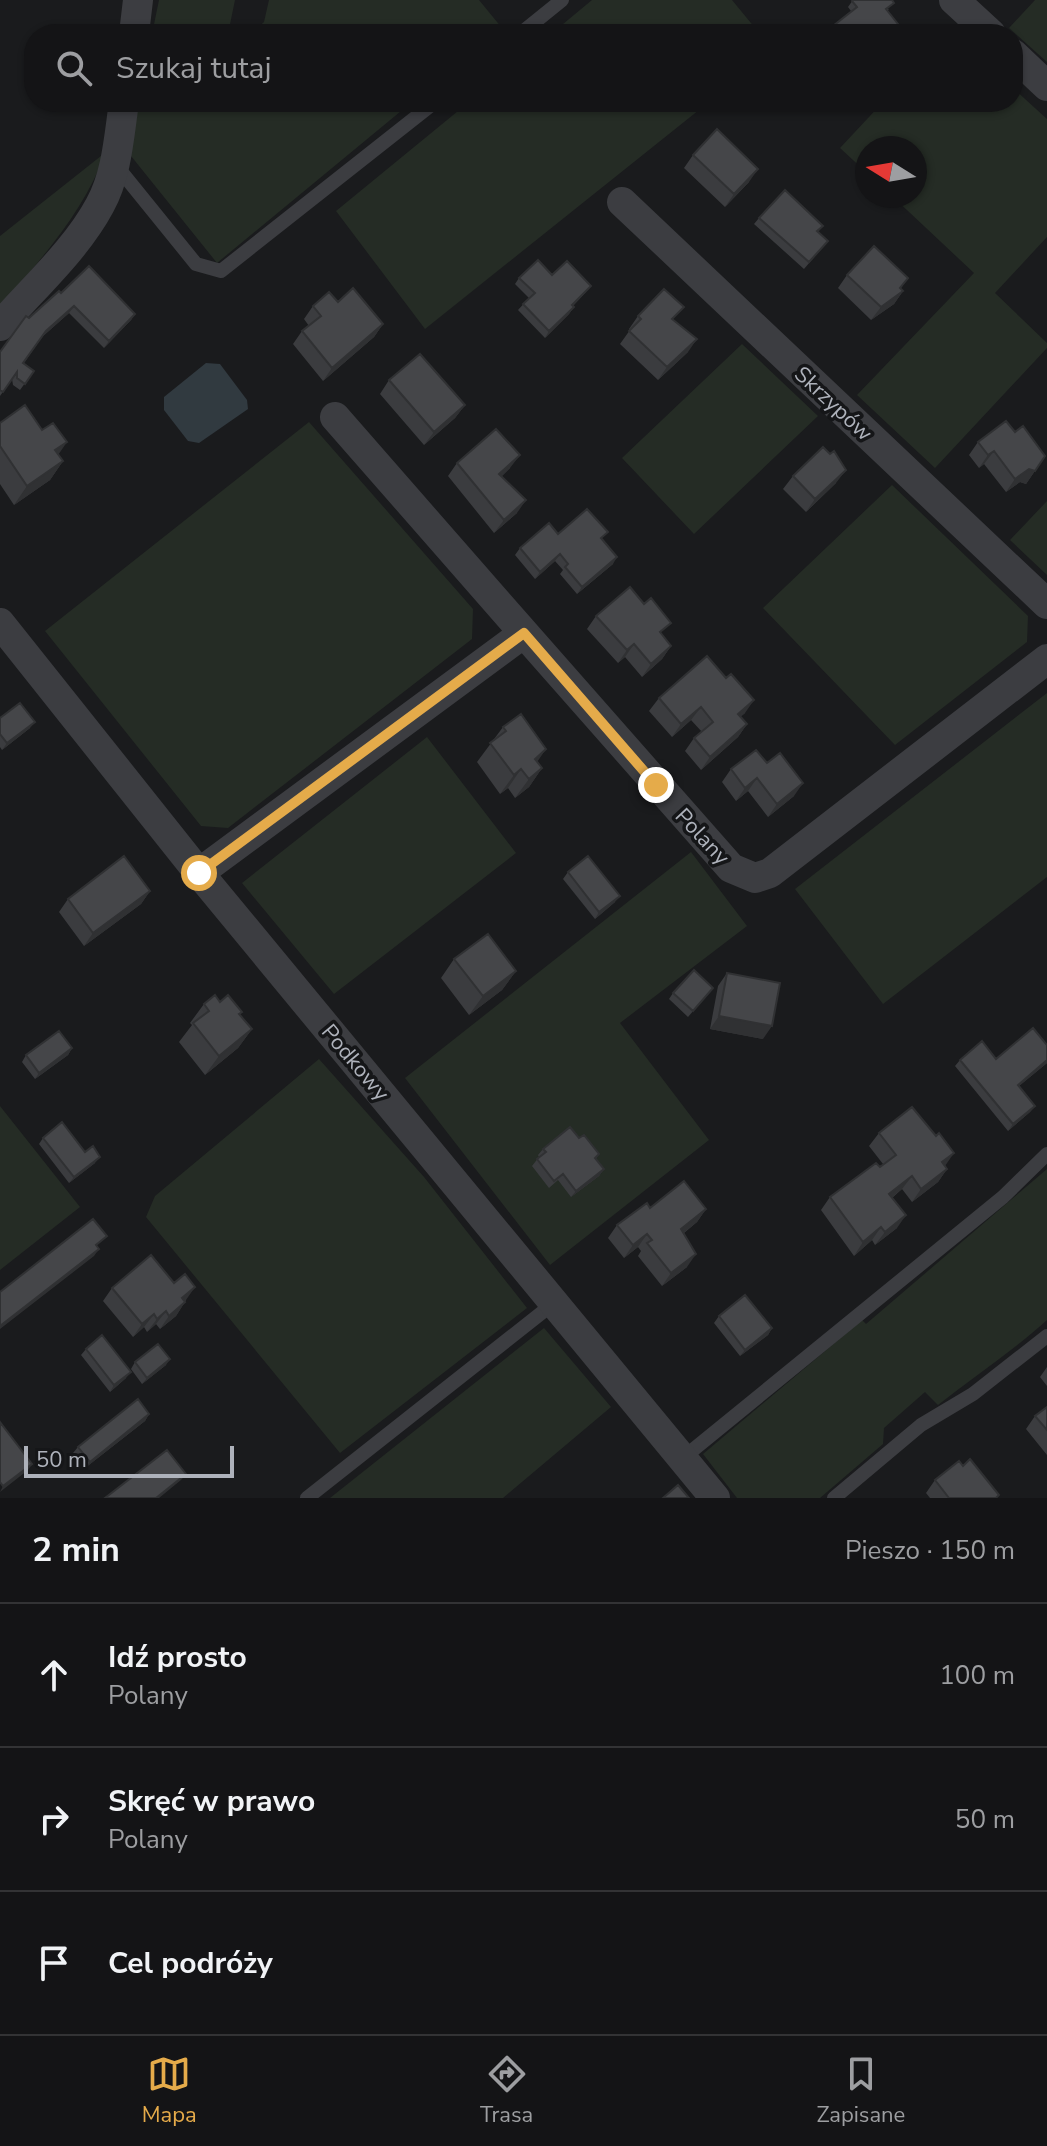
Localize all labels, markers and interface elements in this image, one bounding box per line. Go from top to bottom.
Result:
search box [24,24,1023,112]
icon: search [52,46,96,90]
text: Szukaj tutaj [116,48,272,89]
north arrow [855,136,927,208]
street label: Skrzypów [788,360,879,448]
route end [638,767,674,803]
street label: Polany [668,802,737,872]
route start [181,855,217,891]
street label: Podkowy [314,1018,397,1108]
scale bar [24,1442,234,1478]
text: 50 m [36,1445,87,1475]
text: 2 min [32,1527,120,1573]
text: Pieszo · 150 m [845,1533,1015,1568]
text: Idź prosto [108,1637,247,1678]
icon: ahead [32,1653,76,1697]
text: 100 m [939,1658,1015,1693]
text: Polany [108,1678,188,1713]
text: Skręć w prawo [108,1781,315,1822]
icon: right [32,1797,76,1841]
text: 50 m [955,1802,1015,1837]
text: Polany [108,1822,188,1857]
icon: arrive [32,1941,76,1985]
text: Cel podróży [108,1943,273,1984]
tab: Mapa [142,2052,197,2130]
tab: Trasa [480,2052,533,2130]
tab: Zapisane [817,2052,905,2130]

